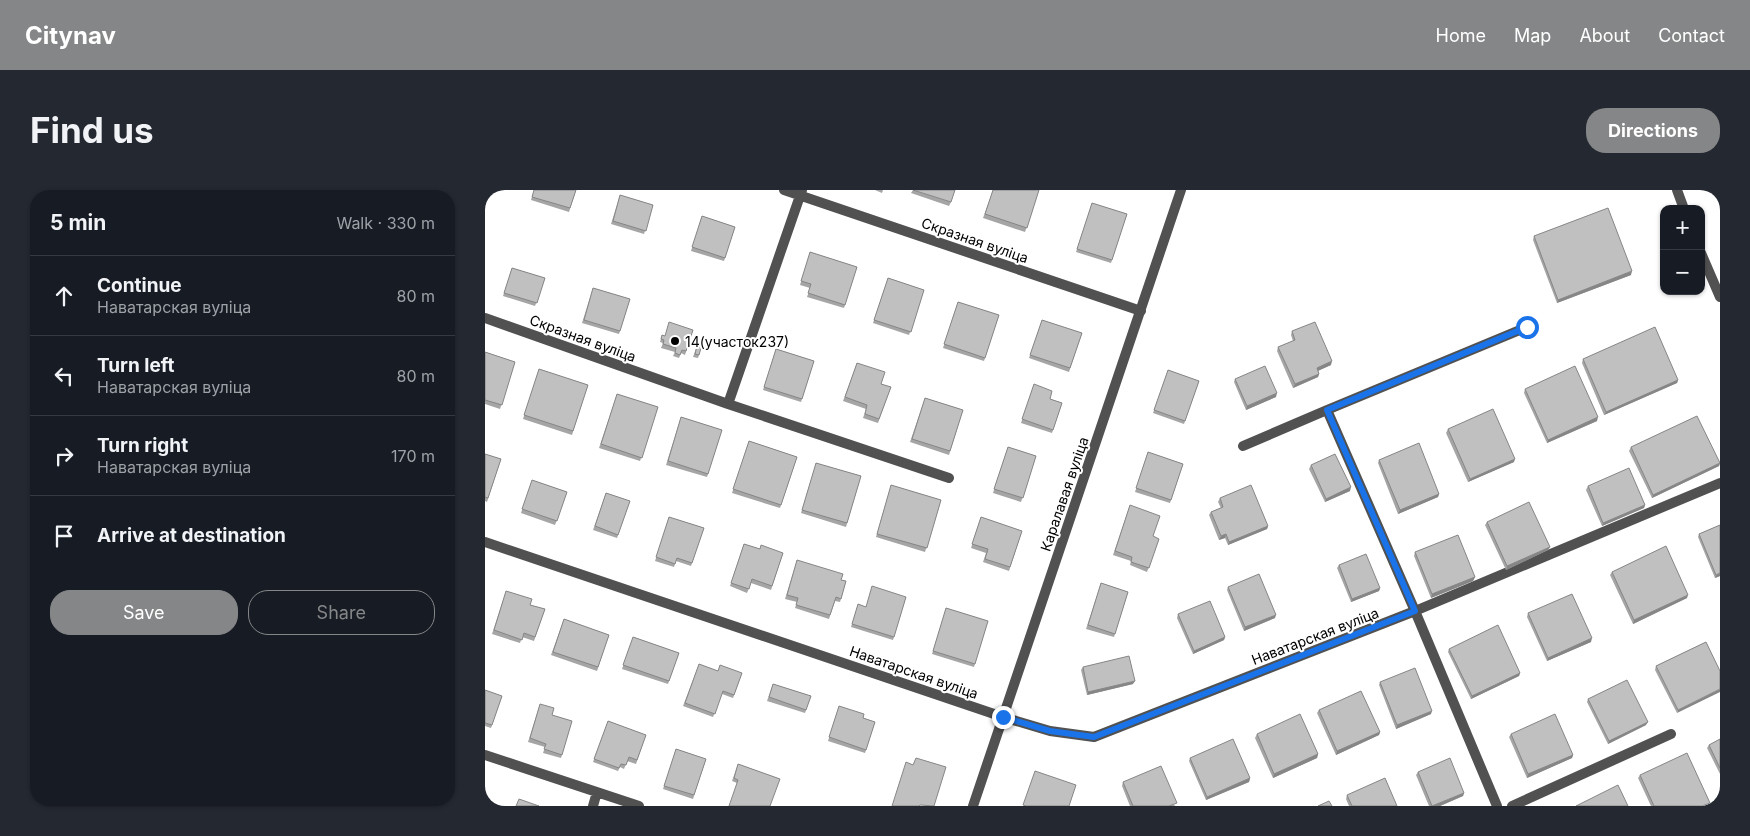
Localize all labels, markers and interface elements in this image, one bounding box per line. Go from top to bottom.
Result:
text: Citynav [25,21,116,50]
text: Home [1436,25,1486,46]
text: Map [1514,25,1551,46]
text: About [1579,25,1630,46]
text: Contact [1658,25,1725,46]
button: Directions [1586,108,1720,153]
text: Find us [30,109,154,151]
map controls [1660,205,1705,295]
button: + [1660,205,1705,250]
text: 5 min [50,210,106,235]
text: Walk · 330 m [336,213,435,233]
street label: Скразная вуліца [919,214,1031,266]
button: − [1660,250,1705,295]
text: Continue [97,274,182,297]
icon: ahead [50,282,78,310]
text: 80 m [396,286,435,306]
text: Наватарская вуліца [97,297,251,317]
street label: Скразная вуліца [527,311,639,365]
route start [1516,316,1539,339]
place label: 14(участок237) [685,333,789,350]
marker: 14(участок237) [669,335,681,347]
text: Turn left [97,354,175,377]
icon: left [50,362,78,390]
text: 80 m [396,366,435,386]
text: Наватарская вуліца [97,377,251,397]
text: Turn right [97,434,188,457]
street label: Каралавая вуліца [1036,434,1092,554]
icon: right [50,442,78,470]
text: 170 m [391,446,435,466]
text: Наватарская вуліца [97,457,251,477]
icon: arrive [50,522,78,550]
text: Arrive at destination [97,524,286,547]
button: Save [50,590,238,635]
button: Share [248,590,435,635]
street label: Наватарская вуліца [1249,604,1381,668]
street label: Наватарская вуліца [847,642,981,702]
route end [992,706,1015,729]

